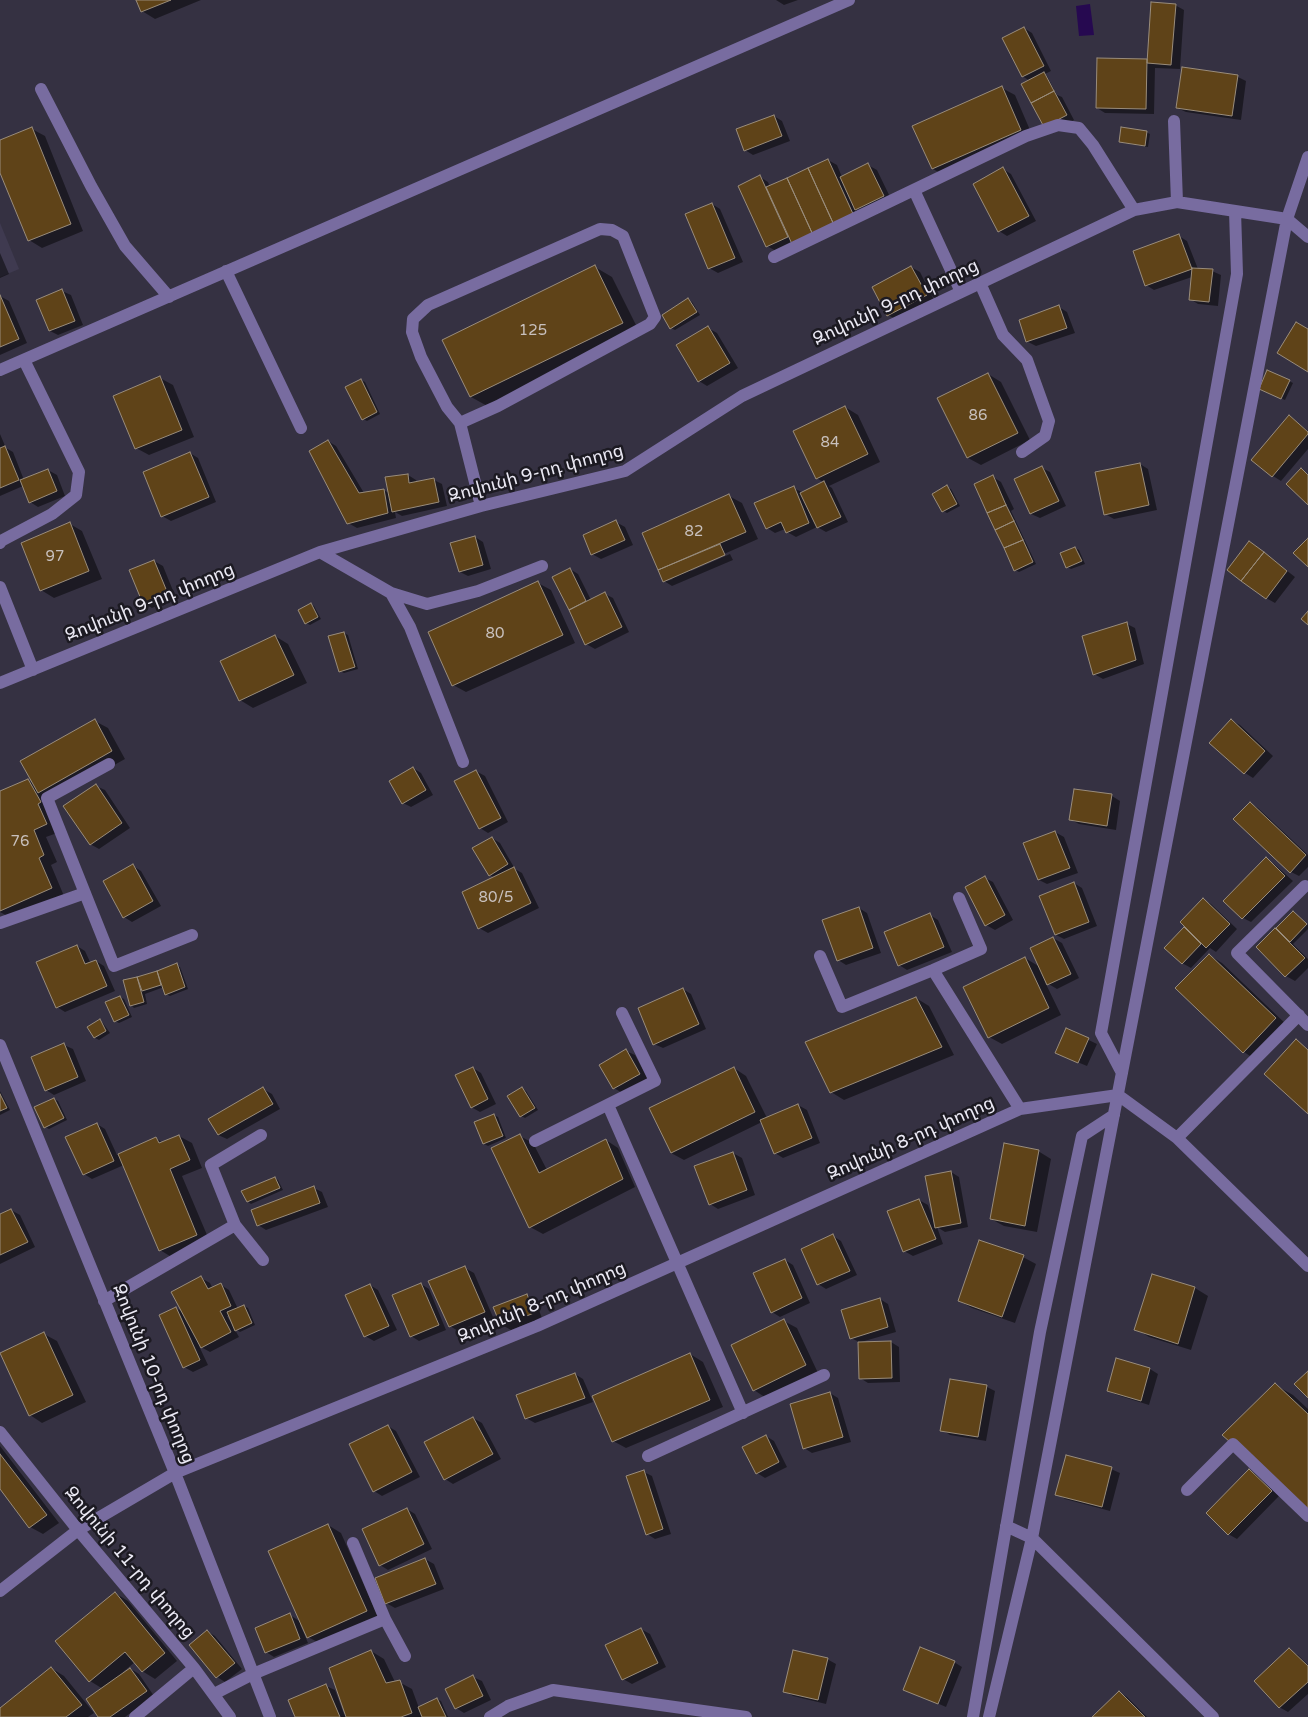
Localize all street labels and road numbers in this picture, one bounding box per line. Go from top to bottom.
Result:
street label: Զովունի 9-րդ փողոց [810,255,982,351]
street label: Զովունի 9-րդ փողոց [446,440,626,508]
street label: Զովունի 9-րդ փողոց [62,559,238,647]
street label: Զովունի 8-րդ փողոց [824,1092,998,1186]
street label: Զովունի 8-րդ փողոց [455,1258,629,1348]
street label: Զովունի 10-րդ փողոց [107,1281,199,1467]
street label: Զովունի 11-րդ փողոց [59,1483,199,1643]

